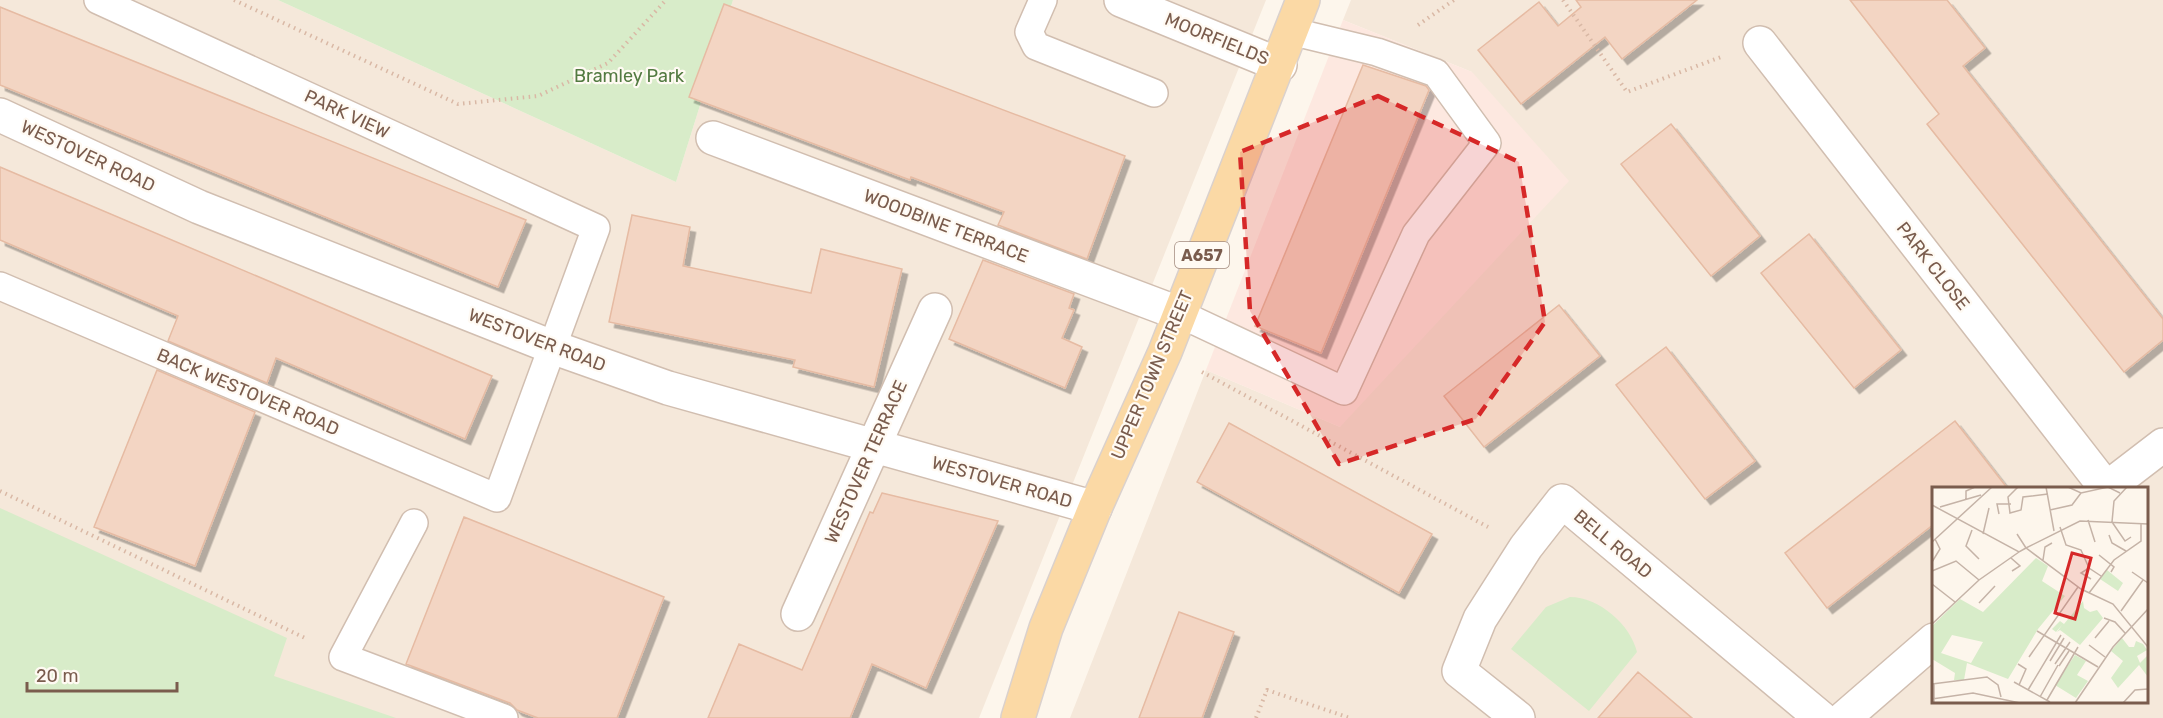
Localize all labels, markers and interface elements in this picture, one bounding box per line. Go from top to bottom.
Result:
street label: MOORFIELDS [1162,8,1272,70]
park label: Bramley Park [574,65,685,87]
street label: PARK VIEW [301,85,393,143]
street label: WESTOVER ROAD [17,115,159,197]
street label: WOODBINE TERRACE [860,184,1032,268]
street label: PARK CLOSE [1892,217,1974,315]
road number: A657 [1175,242,1229,268]
street label: UPPER TOWN STREET [1106,287,1198,463]
street label: WESTOVER ROAD [465,304,609,376]
street label: BACK WESTOVER ROAD [154,344,342,440]
street label: WESTOVER TERRACE [820,377,912,547]
street label: WESTOVER ROAD [929,451,1075,513]
inset map [1932,487,2148,703]
street label: BELL ROAD [1569,505,1657,583]
scale bar [27,655,177,693]
text: 20 m [36,665,78,687]

